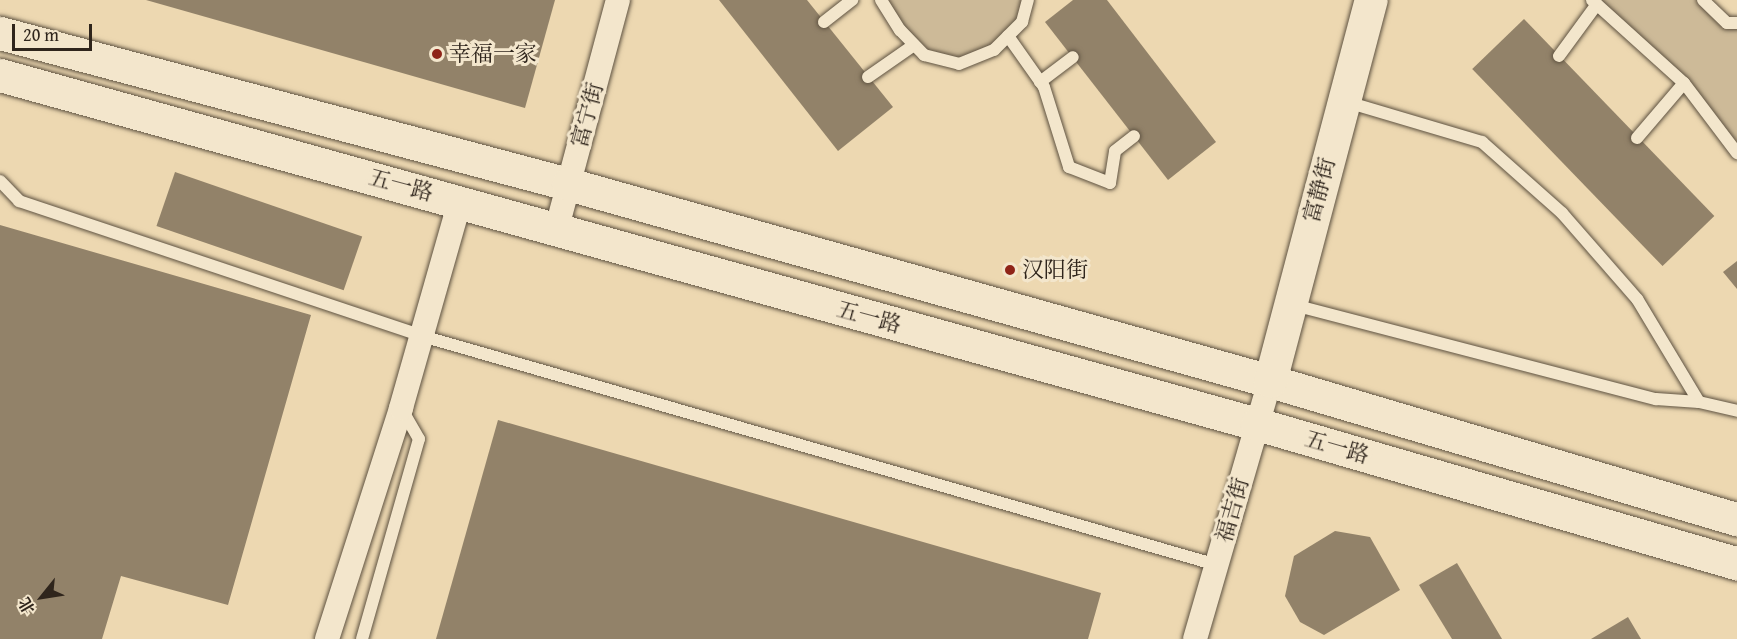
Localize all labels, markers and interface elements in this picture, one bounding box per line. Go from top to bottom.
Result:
scale bar [15,12,94,50]
text: 20 m [23,21,59,48]
place label: 幸福一家 [449,41,537,67]
marker: 幸福一家 [430,47,444,61]
street label: 富宁街 [566,80,608,150]
street label: 富静街 [1298,155,1340,225]
street label: 五一路 [366,164,436,206]
place label: 汉阳街 [1022,257,1088,283]
marker: 汉阳街 [1003,263,1017,277]
street label: 五一路 [834,296,904,338]
street label: 五一路 [1302,425,1372,469]
street label: 福吉街 [1210,475,1254,545]
north arrow [12,567,72,627]
text: 北 [12,593,41,619]

